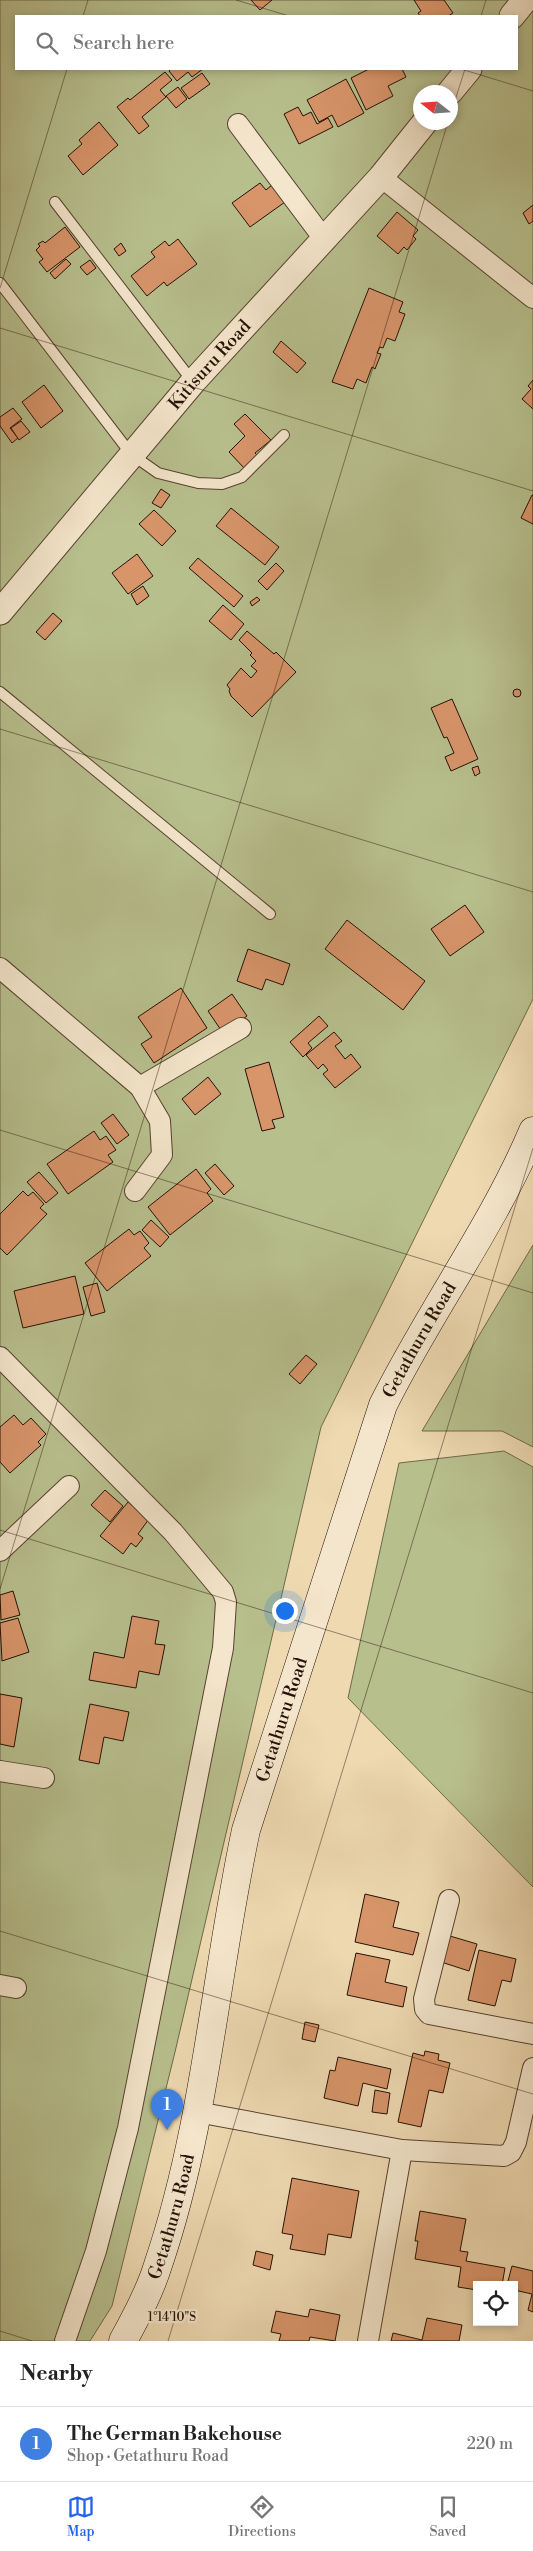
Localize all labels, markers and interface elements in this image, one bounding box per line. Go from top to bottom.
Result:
search box [15,15,518,70]
icon: search [33,29,61,57]
text: Search here [73,31,174,55]
north arrow [413,85,458,130]
street label: Kitisuru Road [163,314,256,415]
street label: Getathuru Road [377,1277,462,1402]
your location [272,1598,298,1624]
street label: Getathuru Road [251,1654,313,1785]
pin: 1 [151,2089,183,2130]
street label: Getathuru Road [142,2151,200,2283]
map controls [473,2281,518,2326]
button: locate [473,2281,518,2326]
text: 1°14'10"S [148,2310,196,2325]
text: Nearby [20,2361,93,2387]
text: The German Bakehouse [67,2422,282,2446]
text: 1 [32,2434,40,2454]
text: 220 m [467,2434,513,2454]
text: Shop · Getathuru Road [67,2446,229,2466]
tab: Map [67,2493,95,2541]
tab: Directions [228,2493,296,2541]
tab: Saved [429,2493,466,2541]

